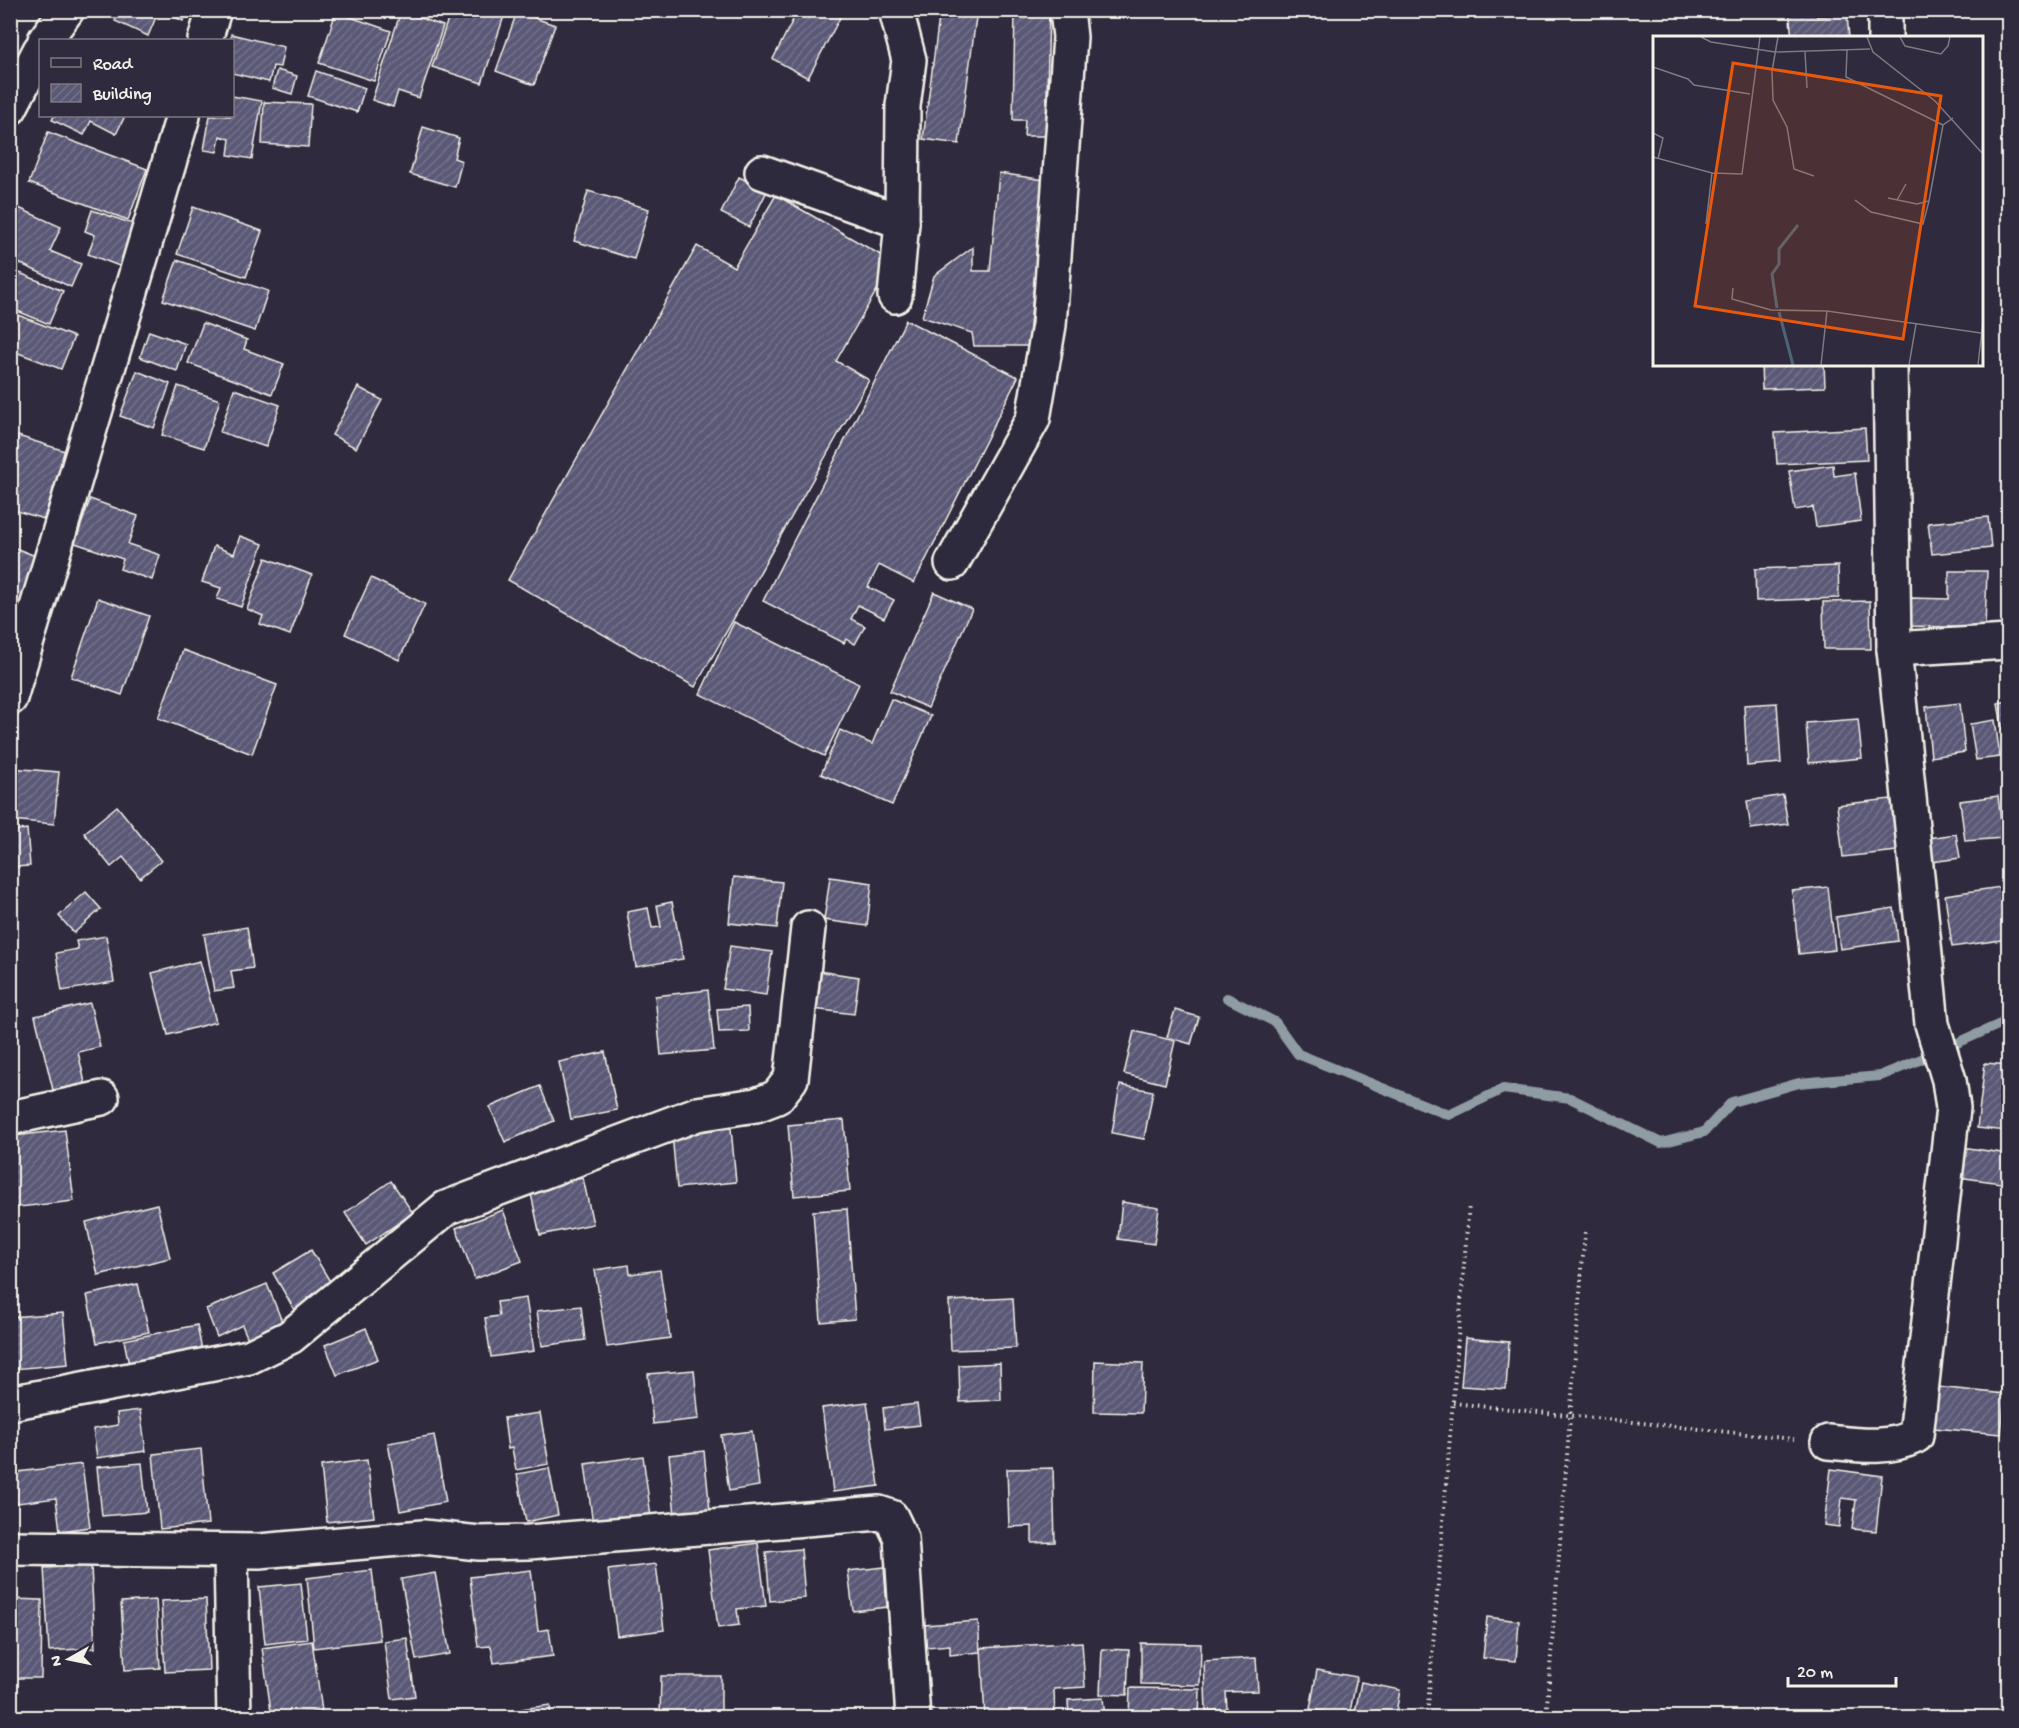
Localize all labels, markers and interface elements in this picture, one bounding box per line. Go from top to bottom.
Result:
inset map [1653,36,1983,366]
legend [39,39,234,117]
text: Road [93,55,134,76]
text: Building [92,85,152,106]
north arrow [39,1629,99,1689]
scale bar [1788,1650,1896,1688]
text: N [47,1654,68,1667]
text: 20 m [1797,1663,1833,1684]

